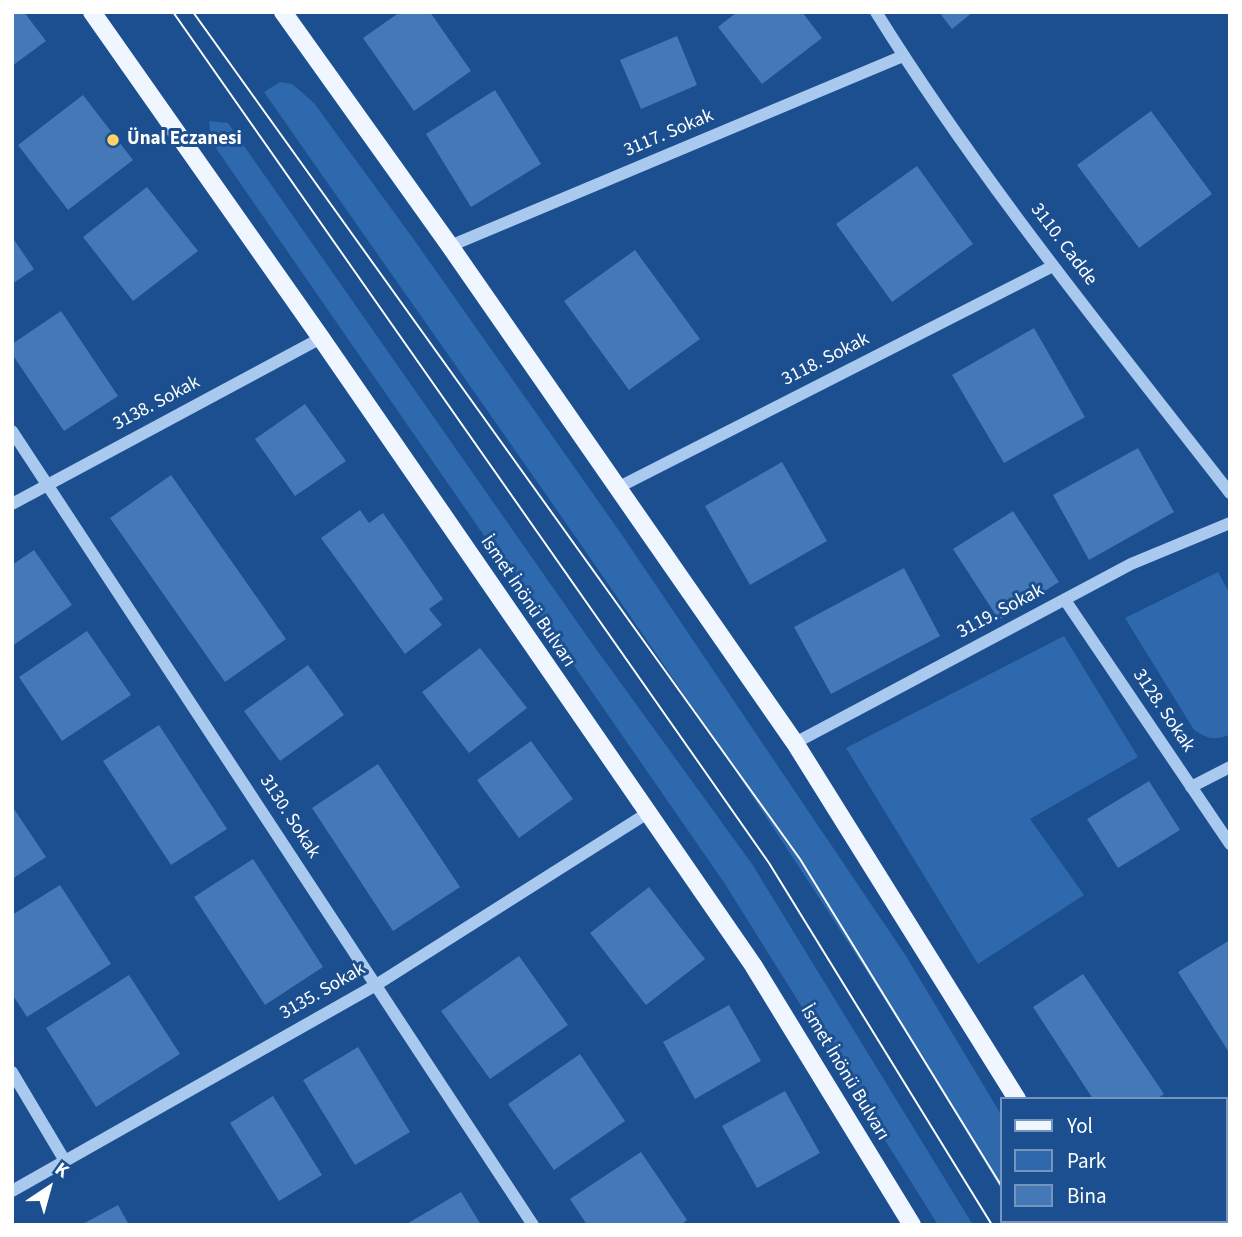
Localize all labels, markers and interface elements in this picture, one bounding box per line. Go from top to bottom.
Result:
street label: 3117. Sokak [621,105,717,163]
place label: Ünal Eczanesi [127,129,242,151]
marker: Ünal Eczanesi [105,132,121,148]
street label: 3110. Cadde [1025,199,1101,291]
street label: 3118. Sokak [779,328,873,392]
street label: 3138. Sokak [110,372,204,436]
street label: İsmet İnönü Bulvarı [474,532,580,672]
street label: 3119. Sokak [954,580,1048,644]
street label: 3128. Sokak [1127,665,1199,757]
street label: 3130. Sokak [254,771,324,863]
street label: 3135. Sokak [276,958,370,1026]
street label: İsmet İnönü Bulvarı [795,1001,893,1145]
legend [1000,1097,1228,1223]
text: Yol [1067,1111,1093,1141]
text: Park [1067,1146,1106,1176]
north arrow [14,1153,84,1223]
text: K [49,1156,74,1185]
text: Bina [1067,1181,1107,1211]

